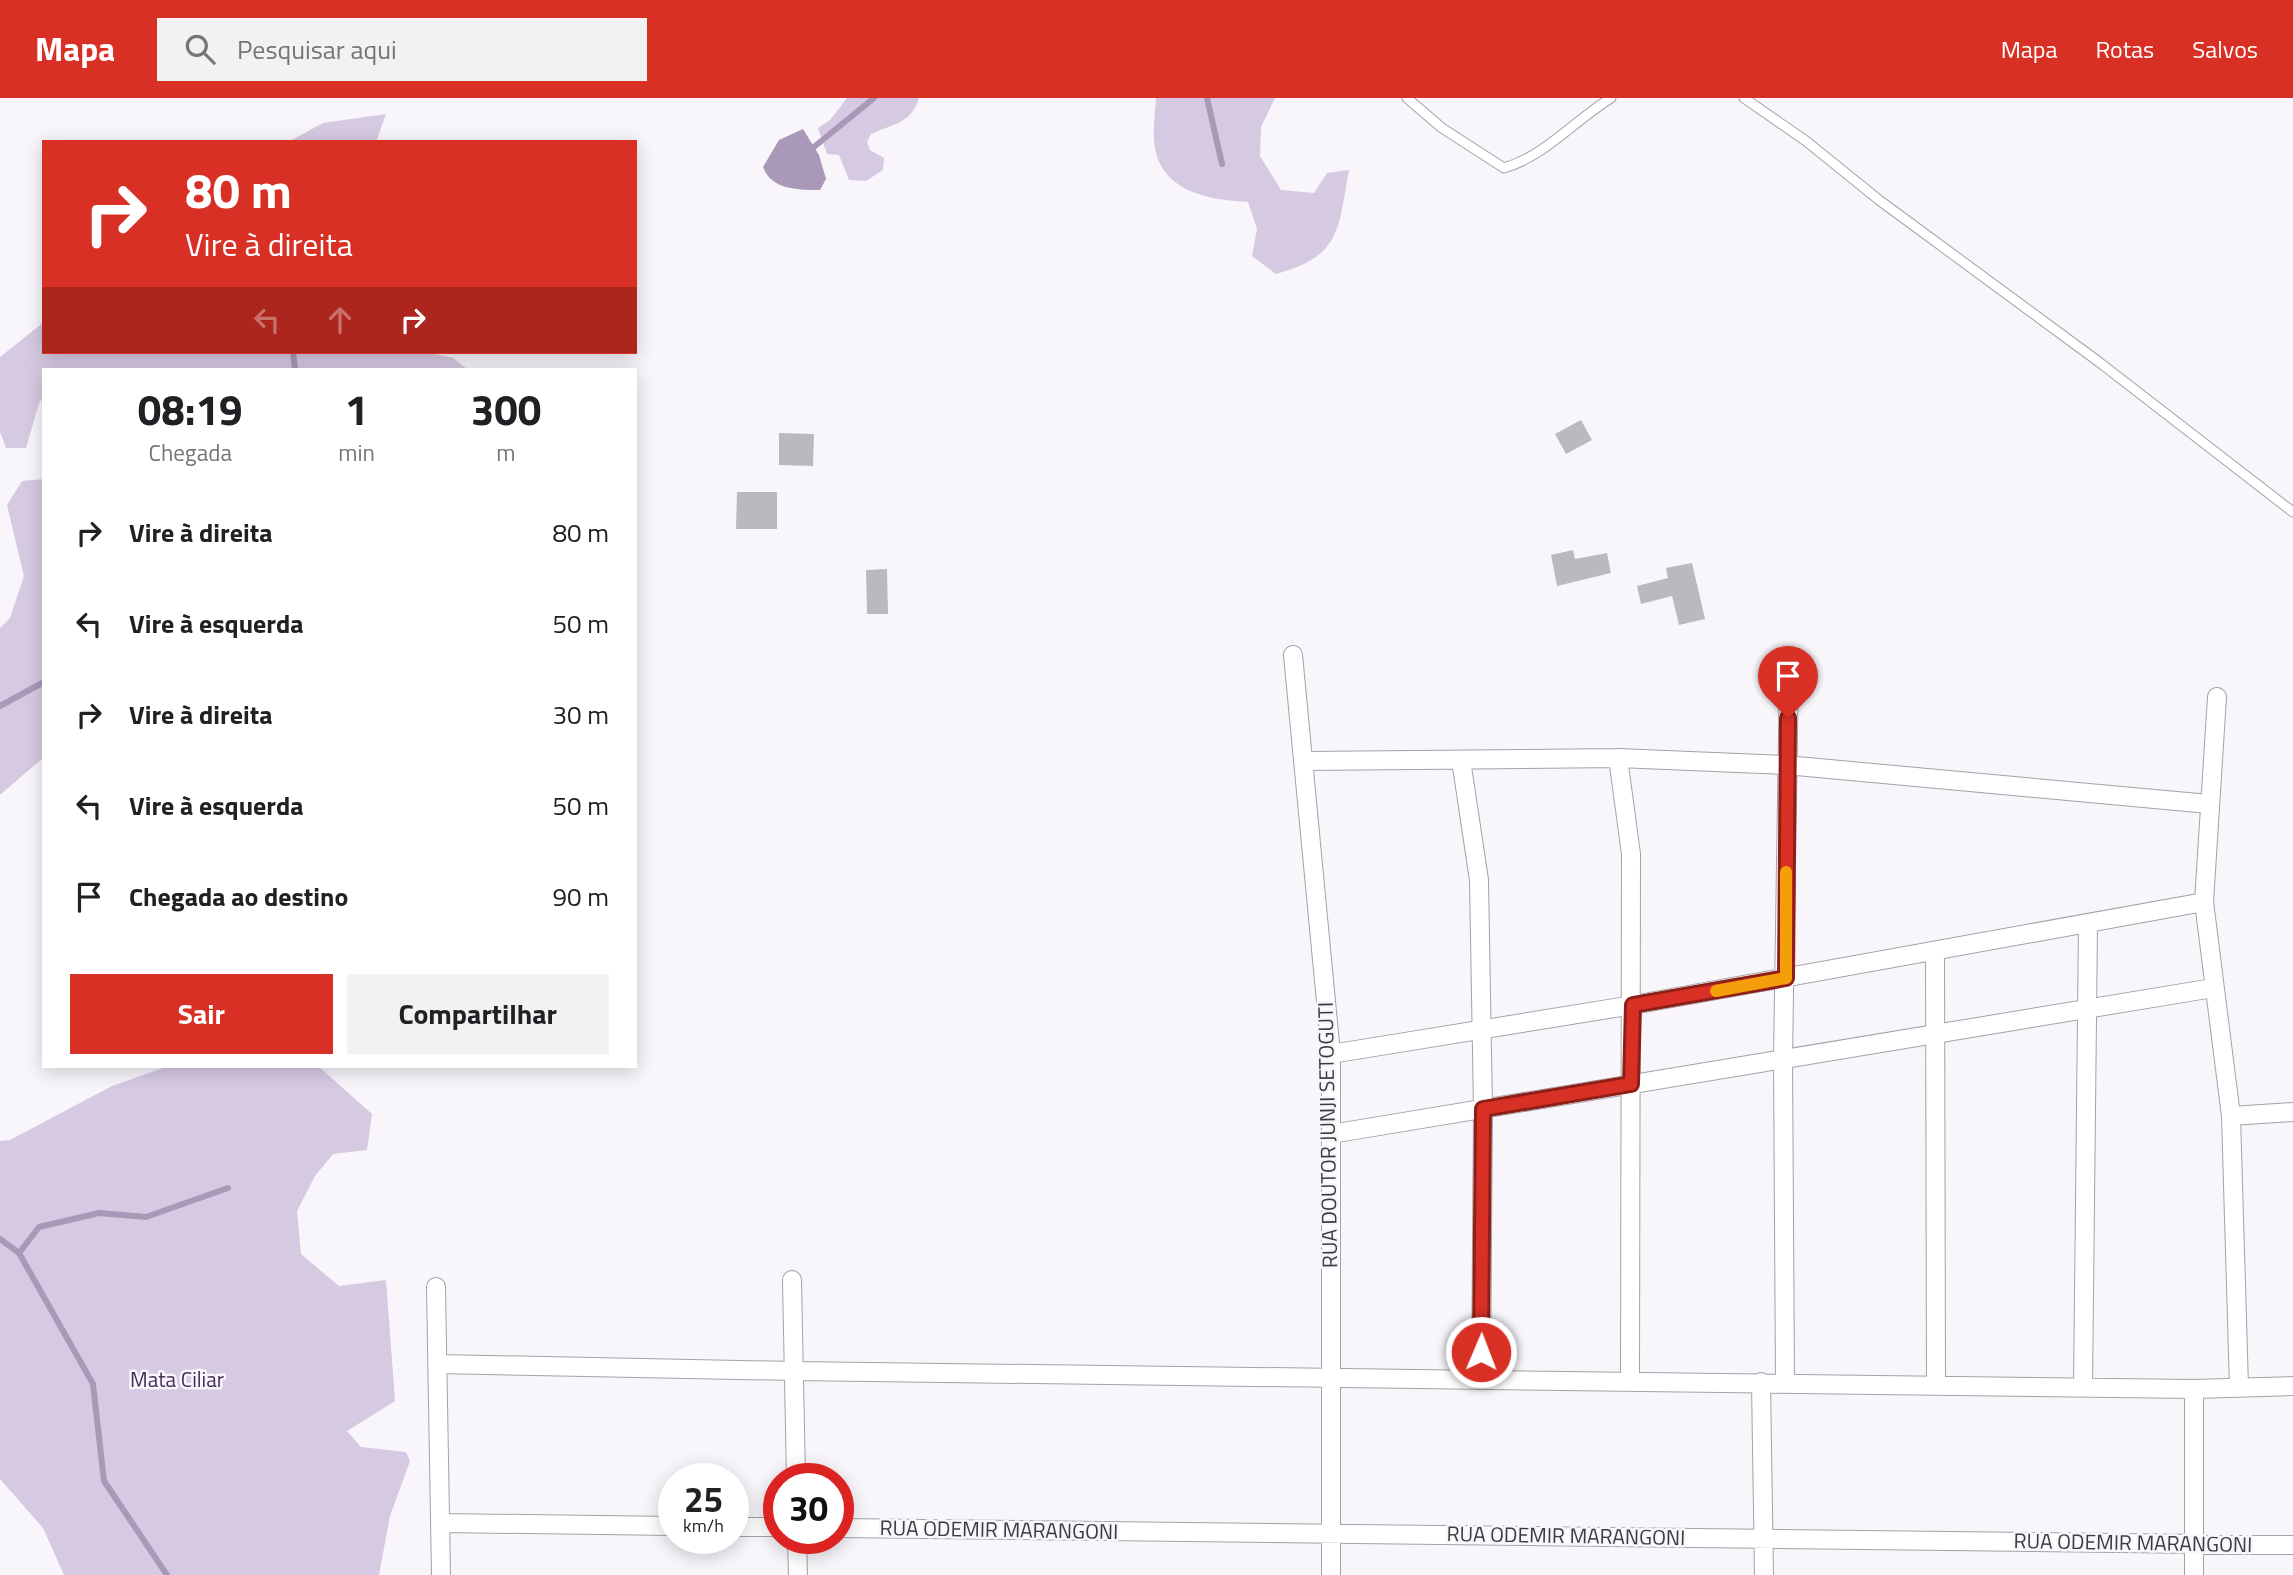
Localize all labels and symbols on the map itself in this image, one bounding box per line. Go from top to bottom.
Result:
pin [1758,646,1818,718]
street label: RUA DOUTOR JUNJI SETOGUTI [1309,1002,1345,1268]
position arrow [1444,1315,1518,1389]
park label: Mata Ciliar [130,1363,224,1395]
speed limit sign: 30 [763,1463,854,1554]
street label: RUA ODEMIR MARANGONI [879,1511,1119,1547]
street label: RUA ODEMIR MARANGONI [1446,1517,1686,1553]
street label: RUA ODEMIR MARANGONI [2013,1524,2253,1560]

